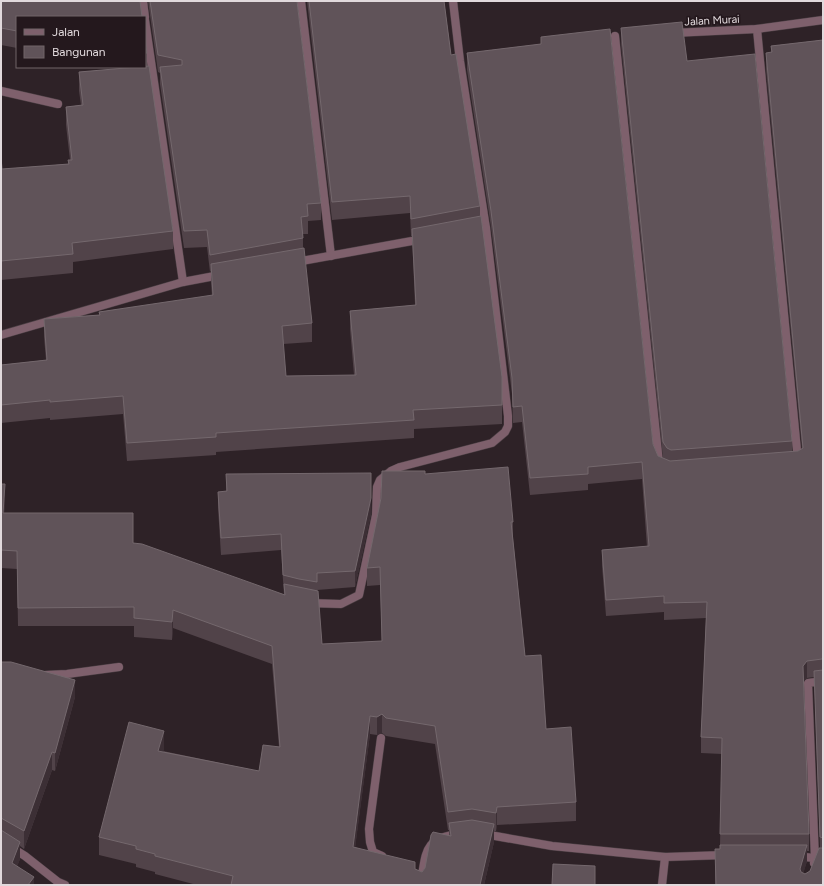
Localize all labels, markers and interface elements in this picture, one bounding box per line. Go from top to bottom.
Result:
street label: Jalan Murai [684,13,740,28]
legend [16,16,146,68]
text: Jalan [52,25,80,39]
text: Bangunan [52,45,106,59]

